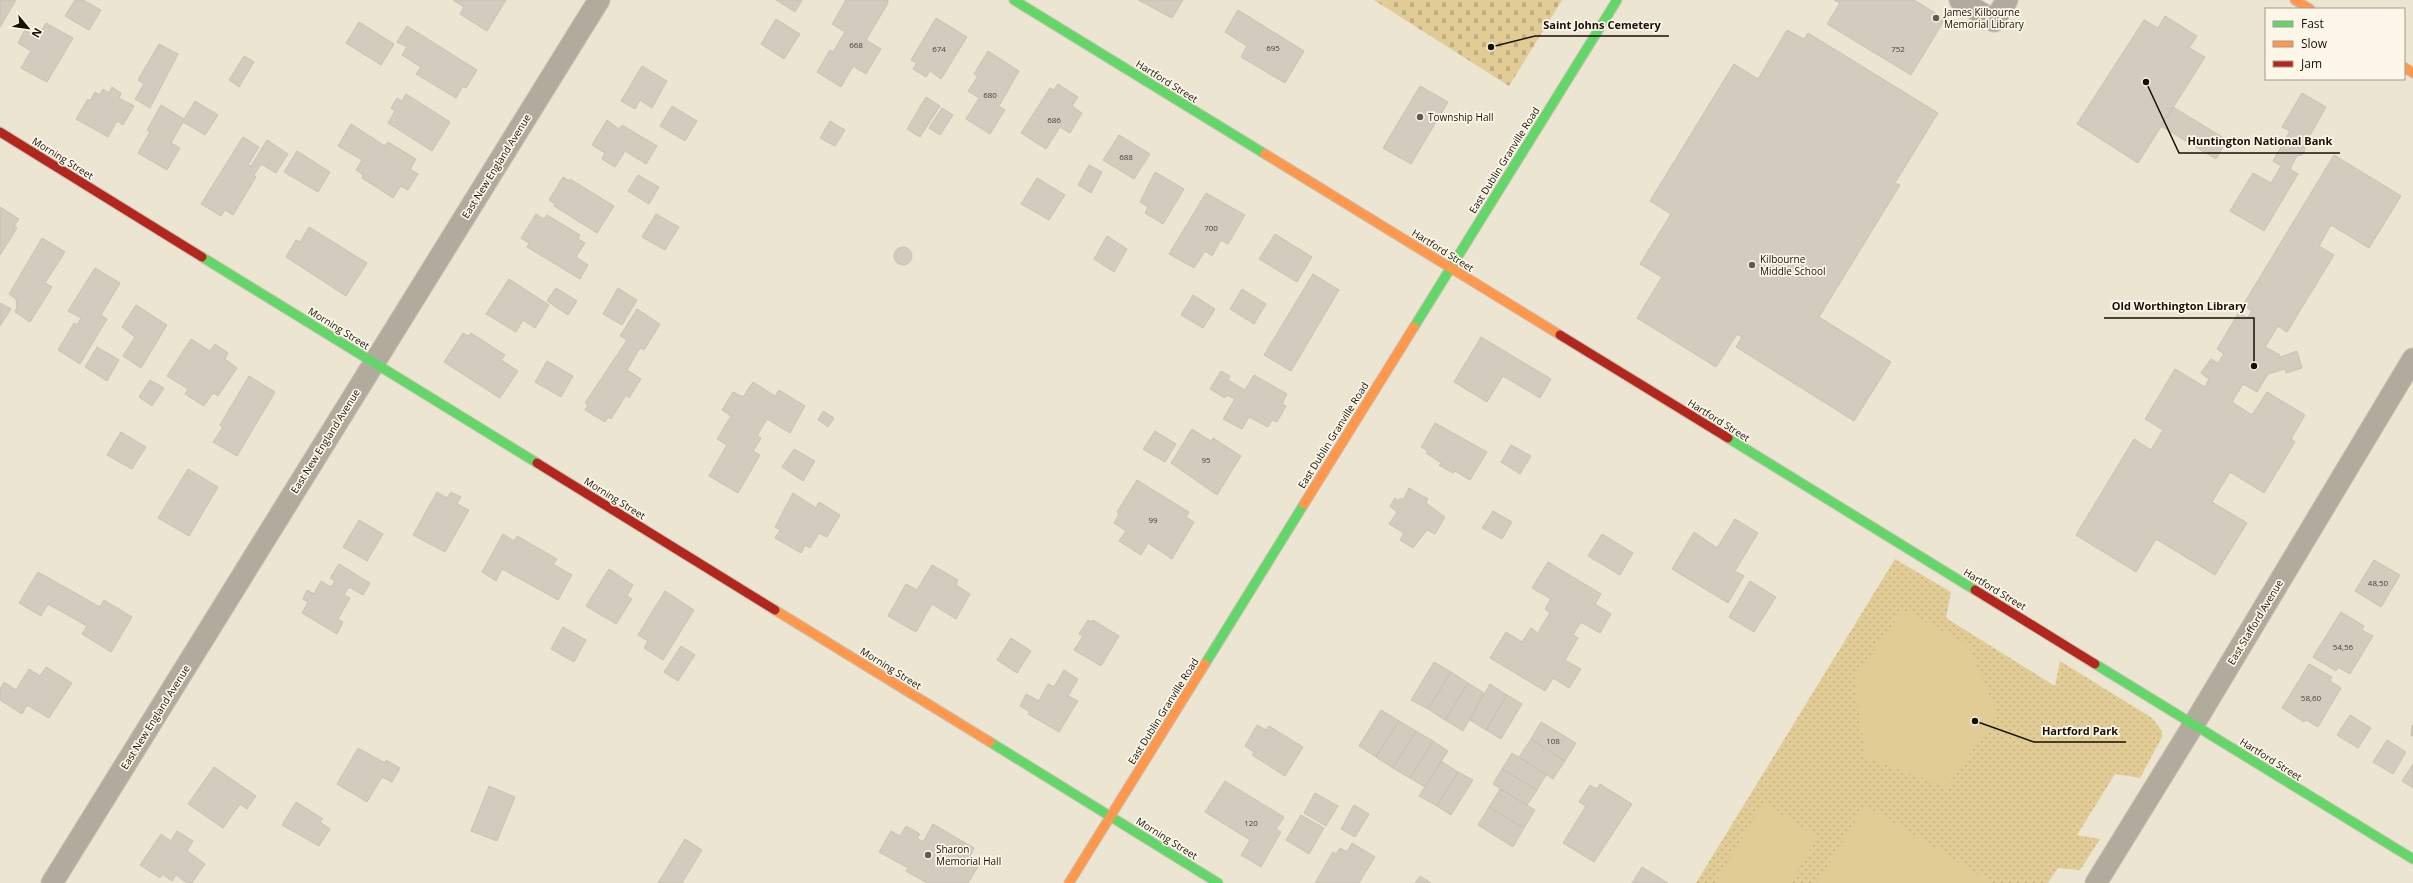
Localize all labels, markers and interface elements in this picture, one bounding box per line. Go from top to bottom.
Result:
place label: James Kilbourne Memorial Library [1943,5,2025,31]
north arrow [8,8,48,48]
legend [2265,8,2405,80]
callout: Saint Johns Cemetery [1535,13,1669,36]
marker: James Kilbourne Memorial Library [1931,13,1941,23]
text: Fast [2301,15,2324,32]
text: Saint Johns Cemetery [1543,17,1661,32]
text: N [28,26,46,41]
text: Slow [2301,35,2328,52]
house number: 668 [849,39,863,50]
house number: 695 [1266,42,1280,53]
house number: 674 [932,43,946,54]
house number: 752 [1891,43,1905,54]
text: Jam [2300,55,2322,72]
street label: Hartford Street [1133,56,1201,106]
house number: 680 [983,89,997,100]
street label: East Dublin Granville Road [1465,104,1543,216]
place label: Township Hall [1428,110,1494,124]
street label: East New England Avenue [458,111,534,221]
marker: Township Hall [1415,112,1425,122]
house number: 686 [1047,114,1061,125]
callout: Huntington National Bank [2179,130,2340,153]
text: Huntington National Bank [2188,133,2333,148]
street label: Morning Street [30,134,97,183]
house number: 688 [1119,151,1133,162]
house number: 700 [1204,222,1218,233]
street label: Hartford Street [1409,225,1477,275]
place label: Kilbourne Middle School [1760,252,1825,278]
marker: Kilbourne Middle School [1747,260,1757,270]
callout: Old Worthington Library [2104,295,2254,318]
text: Old Worthington Library [2112,298,2247,313]
street label: Morning Street [306,304,373,353]
street label: East Dublin Granville Road [1294,379,1372,491]
street label: East New England Avenue [287,386,363,496]
street label: Hartford Street [1685,395,1753,445]
house number: 95 [1201,454,1211,465]
street label: Morning Street [582,474,649,523]
house number: 99 [1148,514,1158,525]
street label: Hartford Street [1961,565,2029,613]
street label: East Stafford Avenue [2224,576,2286,667]
house number: 48,50 [2368,577,2389,588]
house number: 54,56 [2333,641,2354,652]
street label: Morning Street [858,644,925,693]
street label: East Dublin Granville Road [1124,655,1202,767]
street label: East New England Avenue [117,662,193,772]
house number: 58,60 [2301,692,2322,703]
callout: Hartford Park [2034,719,2126,742]
text: Hartford Park [2042,723,2118,738]
street label: Hartford Street [2237,734,2305,784]
house number: 108 [1546,735,1560,746]
street label: Morning Street [1134,814,1201,863]
house number: 120 [1244,817,1258,828]
place label: Sharon Memorial Hall [936,842,1001,868]
marker: Sharon Memorial Hall [923,850,933,860]

